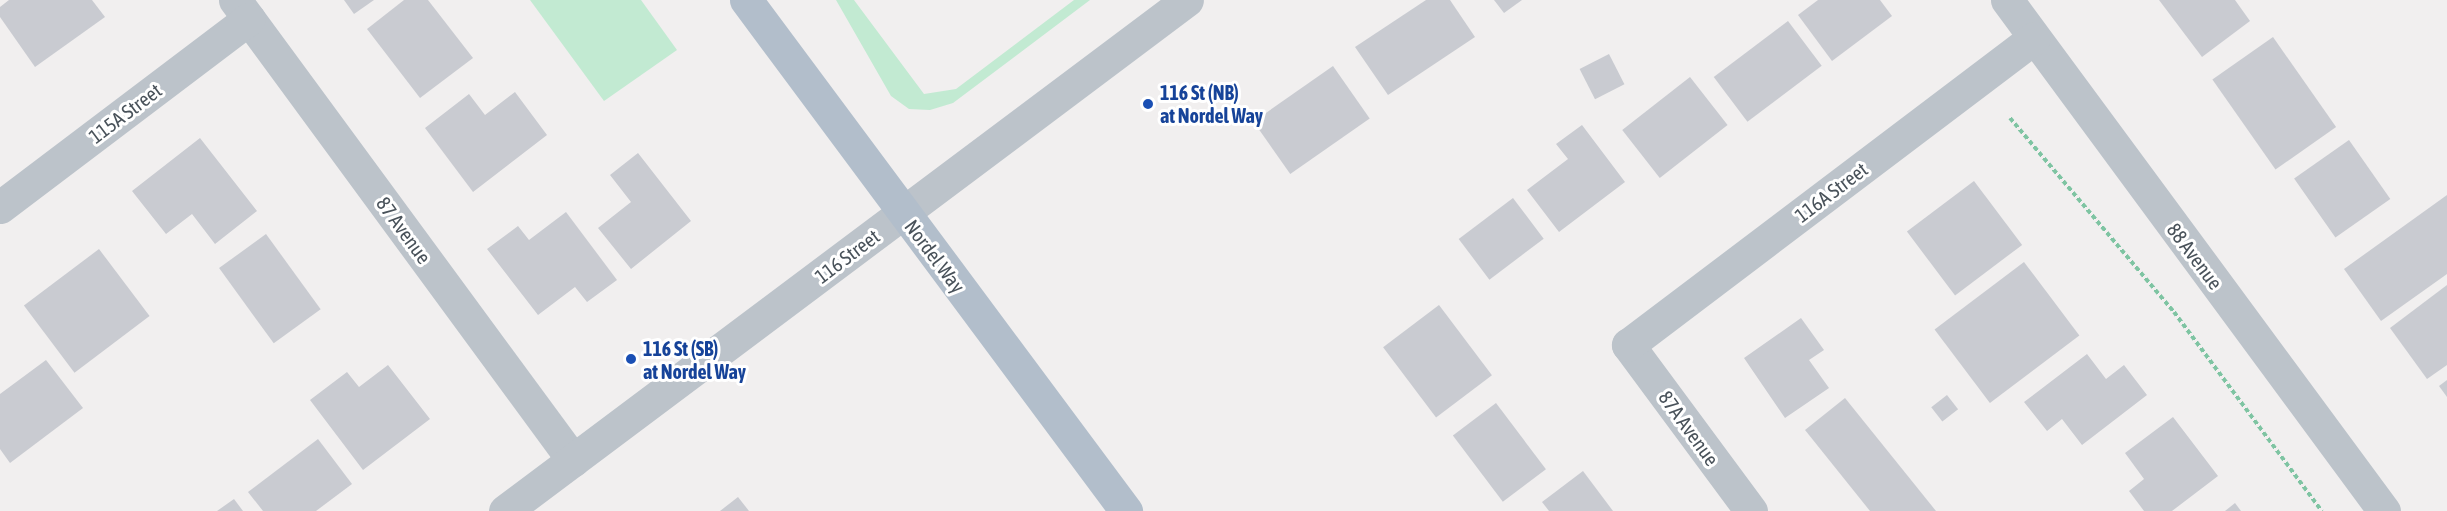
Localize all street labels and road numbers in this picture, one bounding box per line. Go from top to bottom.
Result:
street label: 115A Street [84,78,166,148]
street label: 116A Street [1790,157,1872,227]
street label: 87 Avenue [372,192,436,268]
street label: Nordel Way [900,215,970,297]
street label: 88 Avenue [2162,218,2228,294]
street label: 116 Street [810,224,884,288]
street label: 87A Avenue [1654,386,1724,470]

